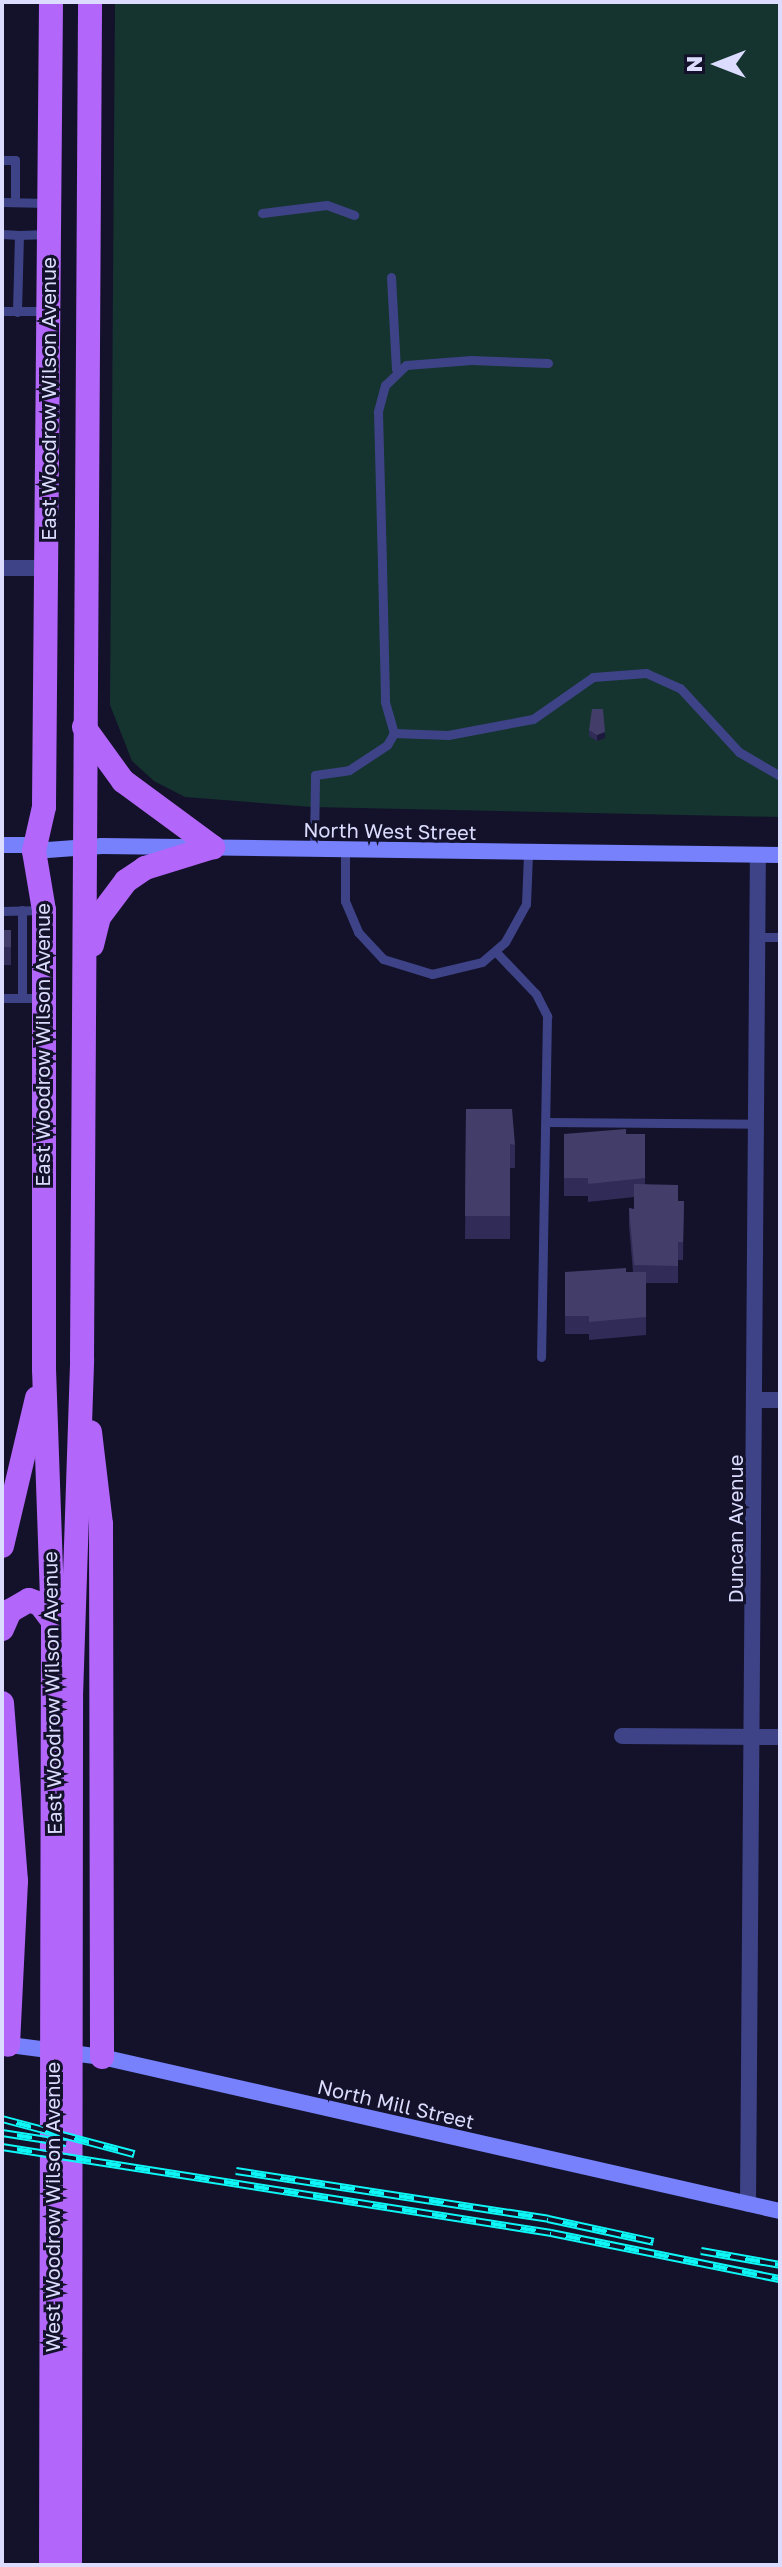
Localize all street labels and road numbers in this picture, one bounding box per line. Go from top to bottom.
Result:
street label: East Woodrow Wilson Avenue [36,257,60,541]
street label: North West Street [303,817,477,845]
street label: East Woodrow Wilson Avenue [30,903,54,1187]
street label: Duncan Avenue [723,1455,747,1603]
street label: East Woodrow Wilson Avenue [38,1551,66,1835]
street label: West Woodrow Wilson Avenue [40,2062,64,2352]
street label: North Mill Street [315,2074,477,2134]

